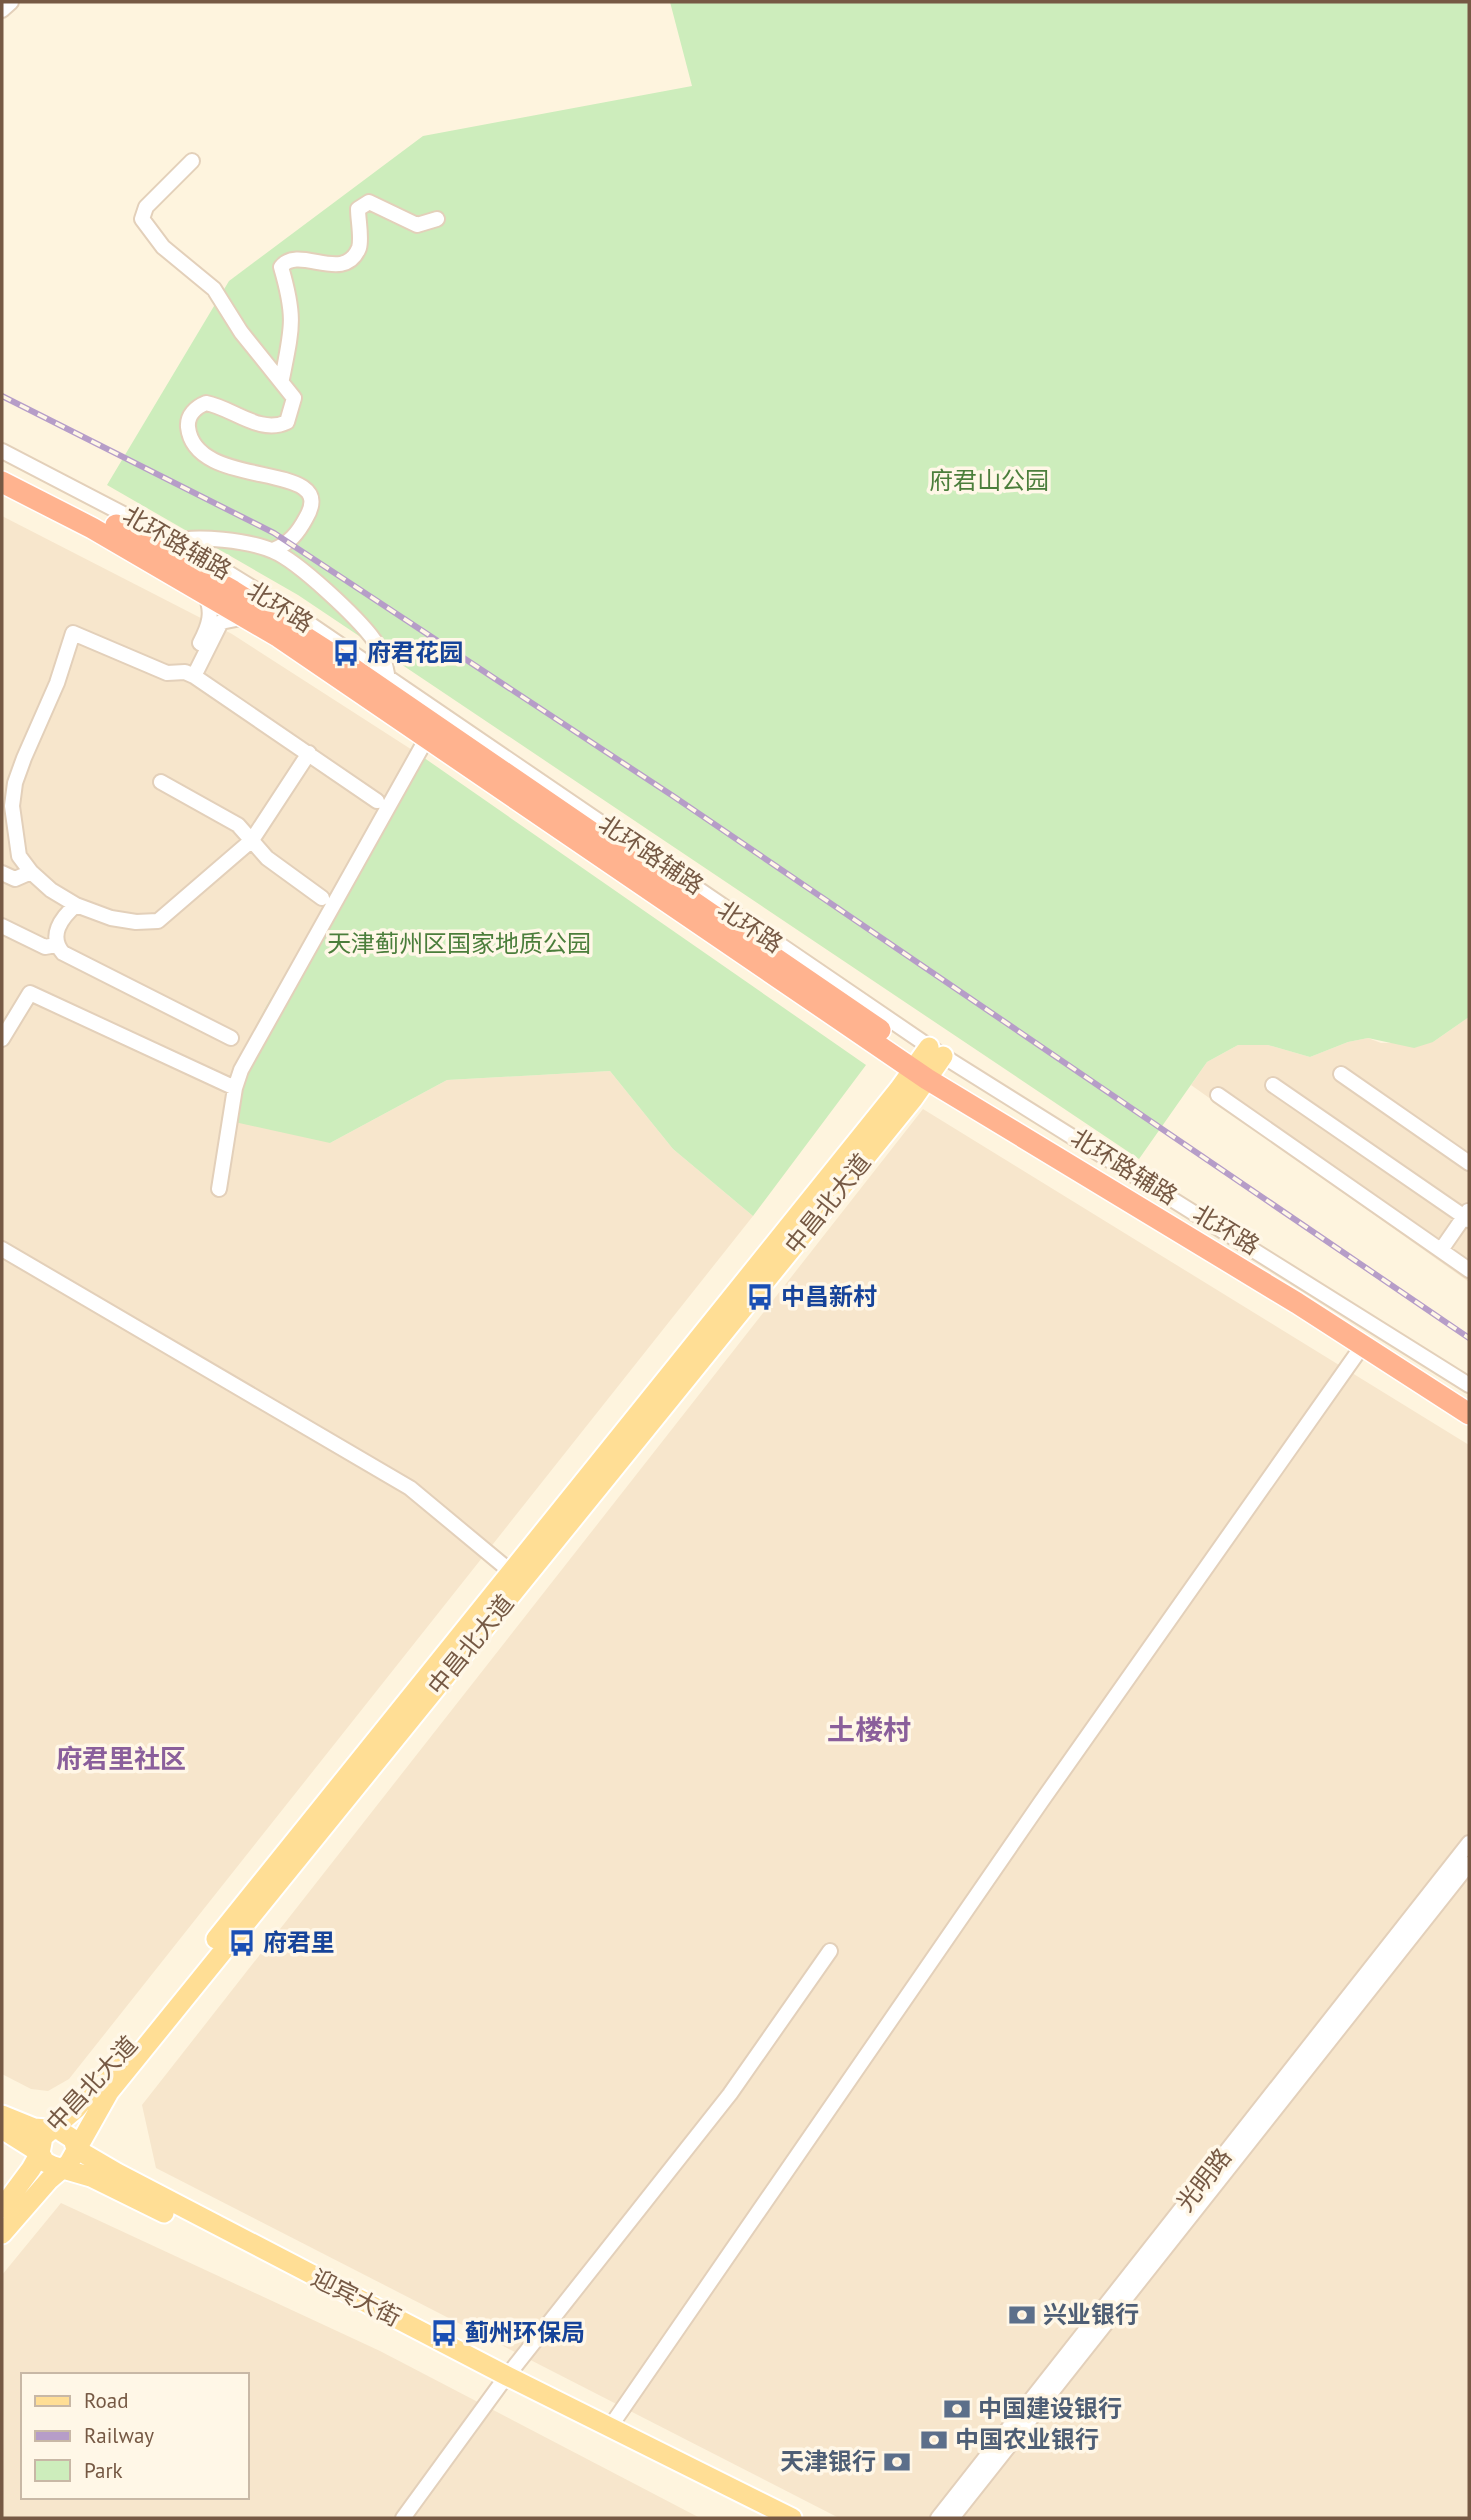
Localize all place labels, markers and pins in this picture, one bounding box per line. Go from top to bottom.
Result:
place label: 府君花园 [367,637,463,668]
bus stop icon: 府君花园 [331,638,361,668]
place label: 中昌新村 [781,1281,877,1312]
bus stop icon: 中昌新村 [745,1282,775,1312]
place label: 府君里 [263,1927,335,1958]
bus stop icon: 府君里 [227,1928,257,1958]
place label: 兴业银行 [1043,2299,1139,2330]
bank icon: 兴业银行 [1007,2300,1037,2330]
place label: 蓟州环保局 [465,2317,585,2348]
bus stop icon: 蓟州环保局 [429,2318,459,2348]
place label: 中国建设银行 [978,2393,1122,2424]
bank icon: 中国建设银行 [942,2394,972,2424]
place label: 中国农业银行 [955,2424,1099,2455]
bank icon: 中国农业银行 [919,2425,949,2455]
place label: 天津银行 [780,2446,876,2477]
bank icon: 天津银行 [882,2447,912,2477]

